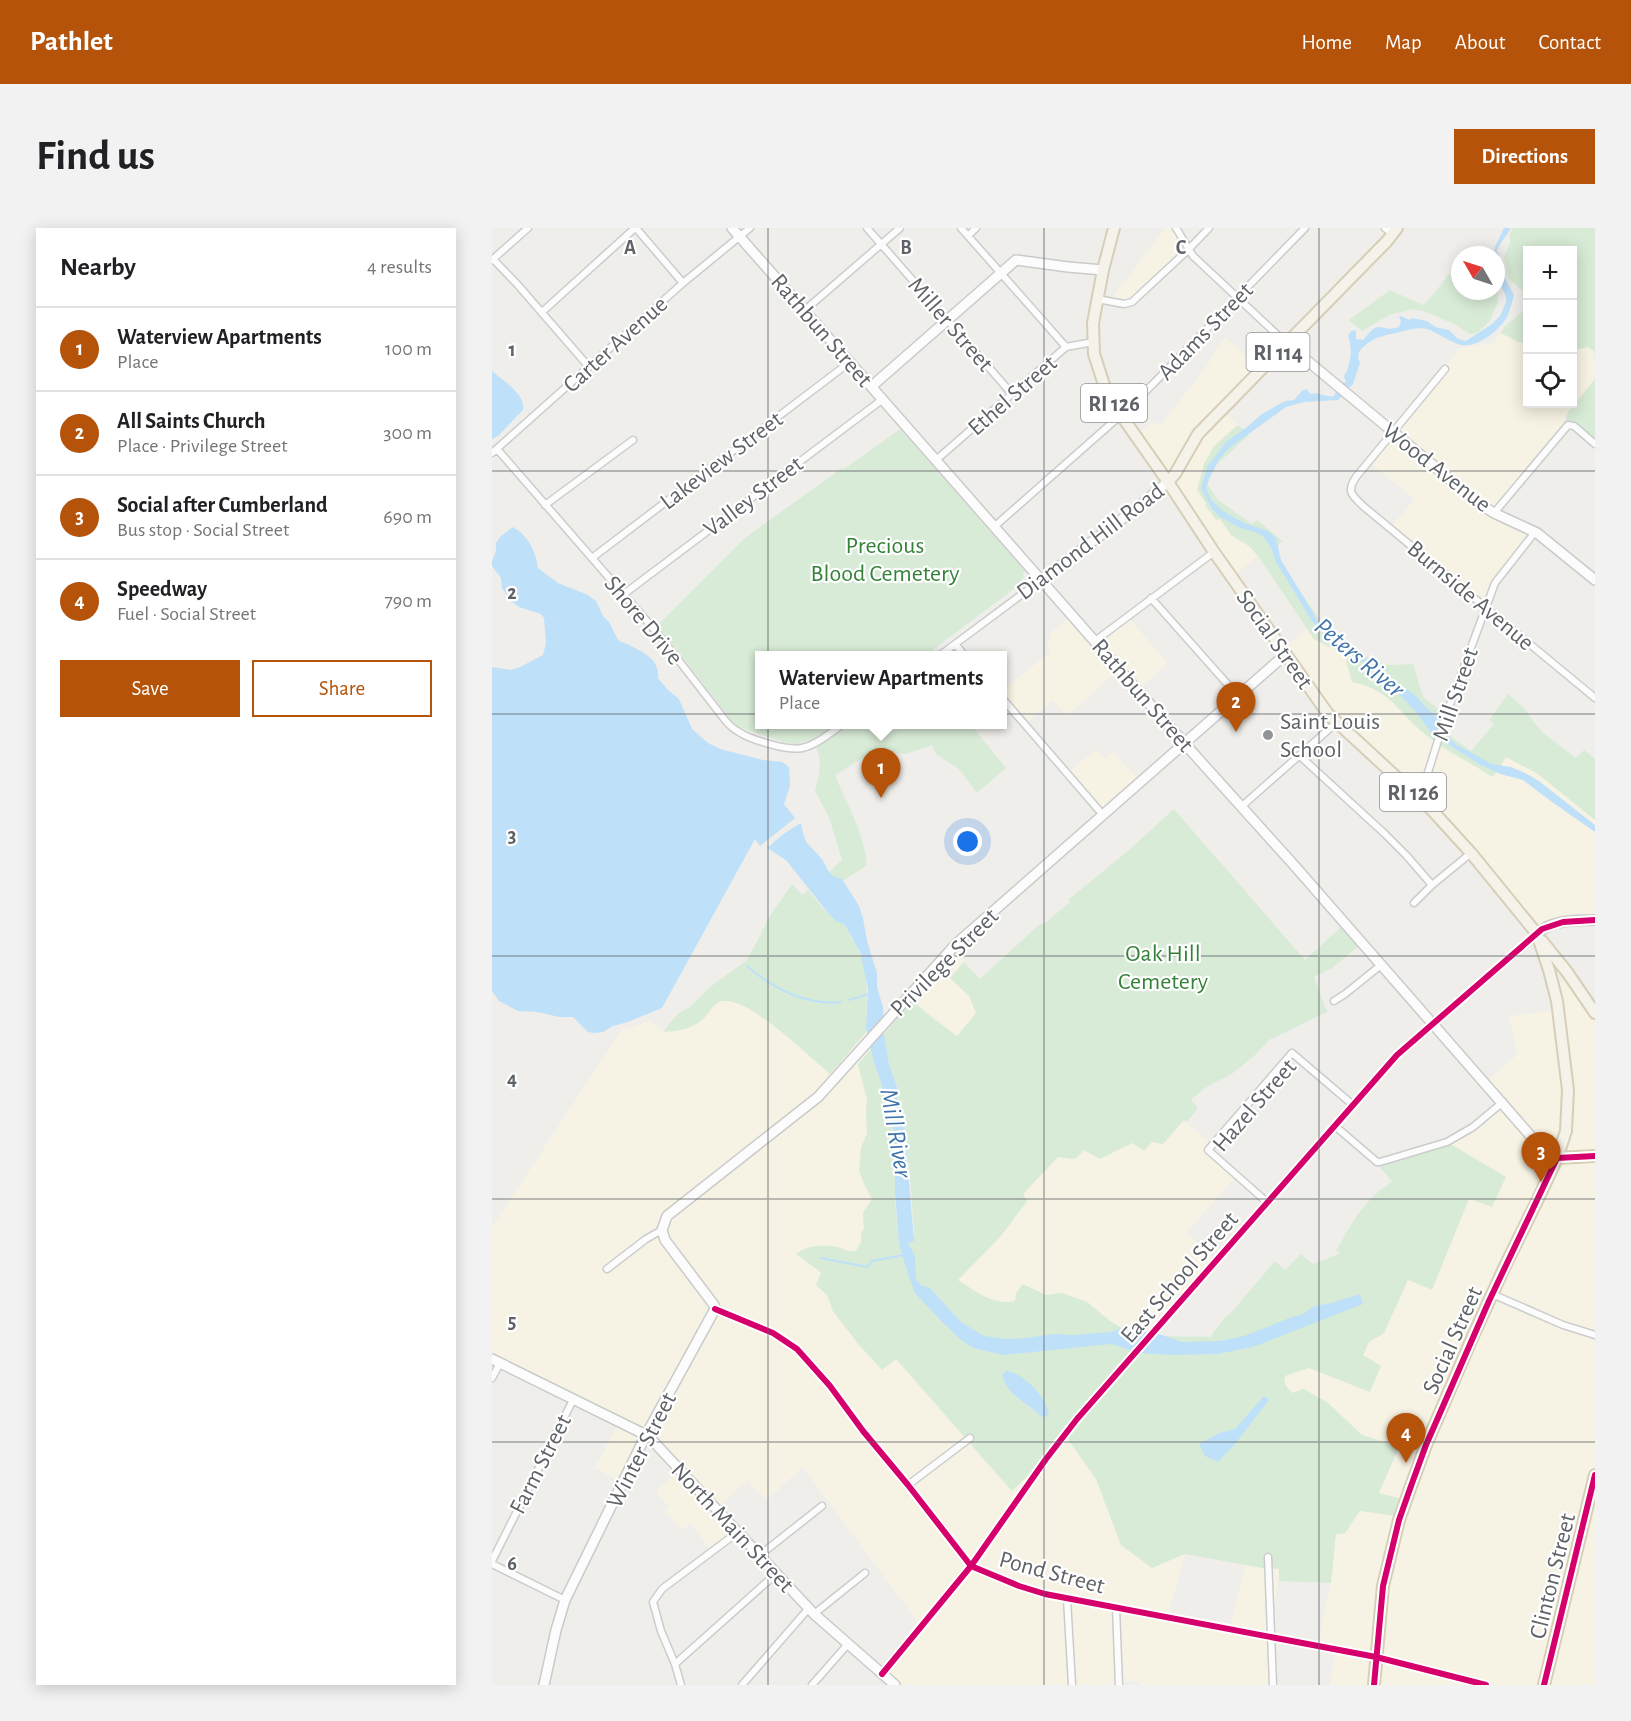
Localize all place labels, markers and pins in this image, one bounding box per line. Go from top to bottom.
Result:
pin: 2 [1216,682,1256,732]
place label: Saint Louis School [1280,710,1380,762]
marker: Saint Louis School [1261,728,1275,742]
pin: 1 [862,748,900,798]
pin: 3 [1522,1132,1560,1182]
pin: 4 [1386,1414,1426,1463]

